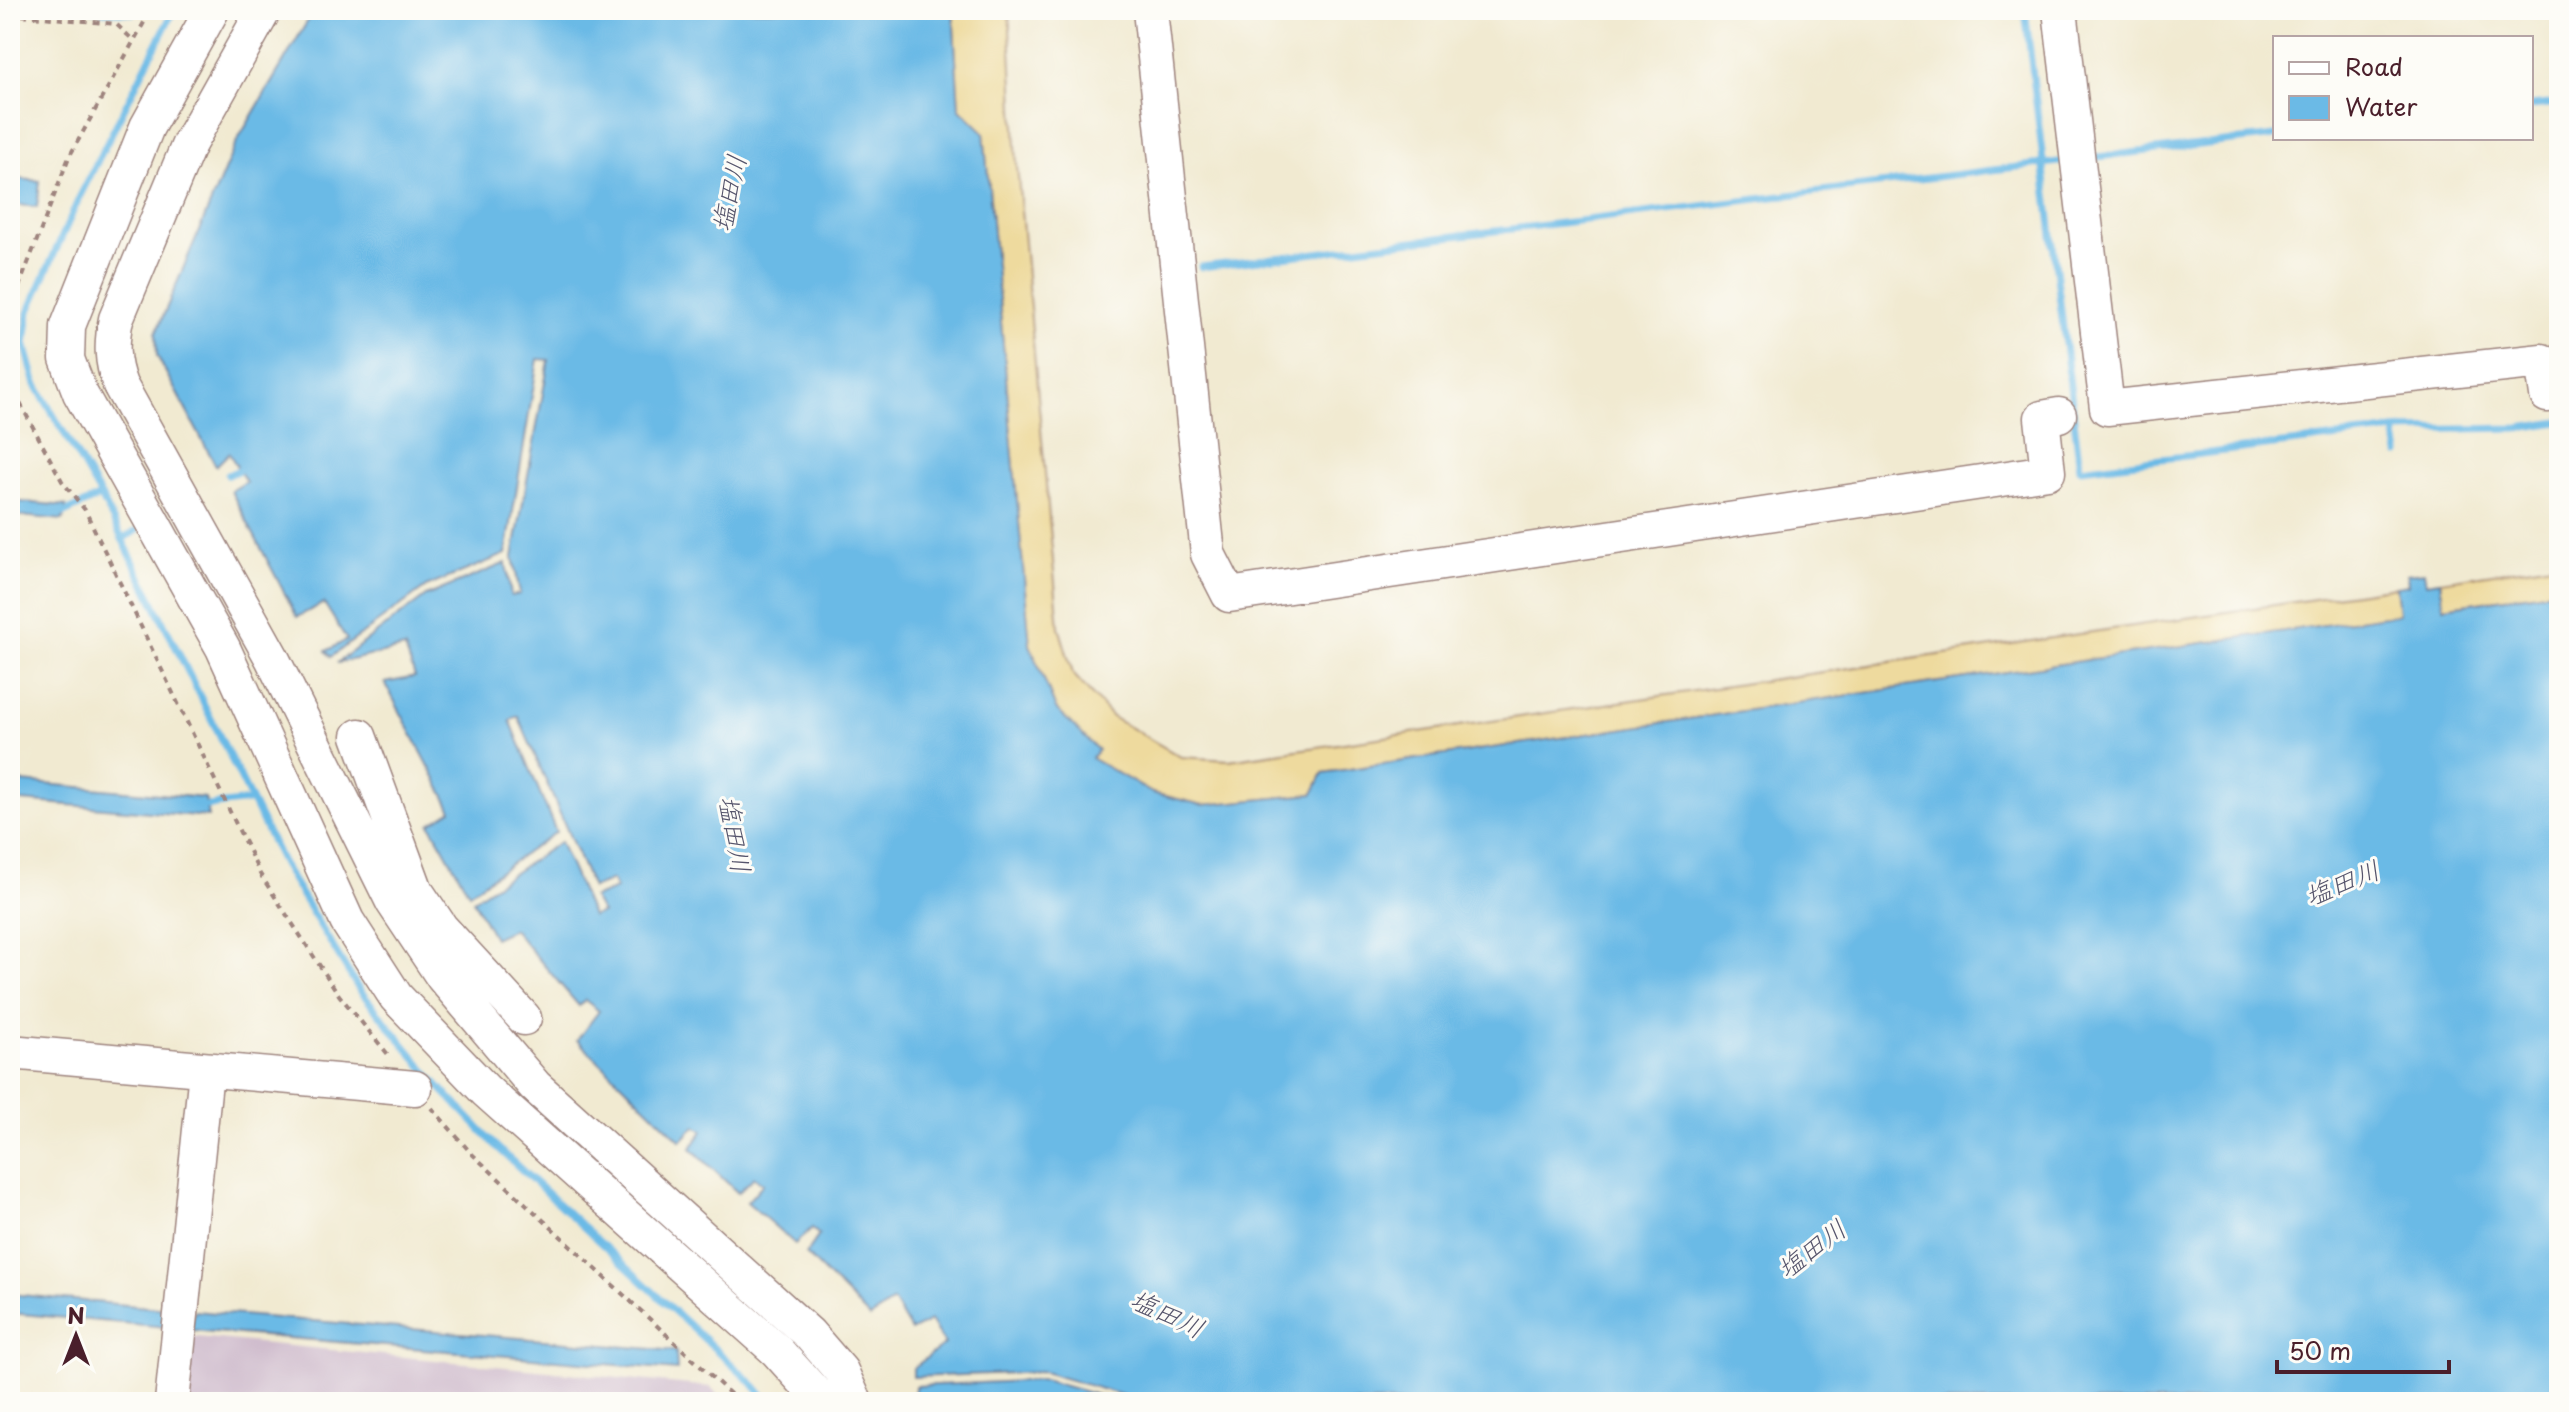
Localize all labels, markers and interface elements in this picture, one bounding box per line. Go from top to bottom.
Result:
legend [2273,36,2533,140]
text: Road [2345,48,2403,84]
text: Water [2345,88,2418,124]
water label: 塩田川 [701,151,755,235]
water label: 塩田川 [710,792,762,876]
water label: 塩田川 [2299,849,2385,915]
water label: 塩田川 [1768,1209,1854,1287]
water label: 塩田川 [1124,1279,1212,1347]
north arrow [36,1296,116,1376]
text: N [67,1298,85,1331]
scale bar [2277,1324,2449,1374]
text: 50 m [2289,1332,2351,1368]

